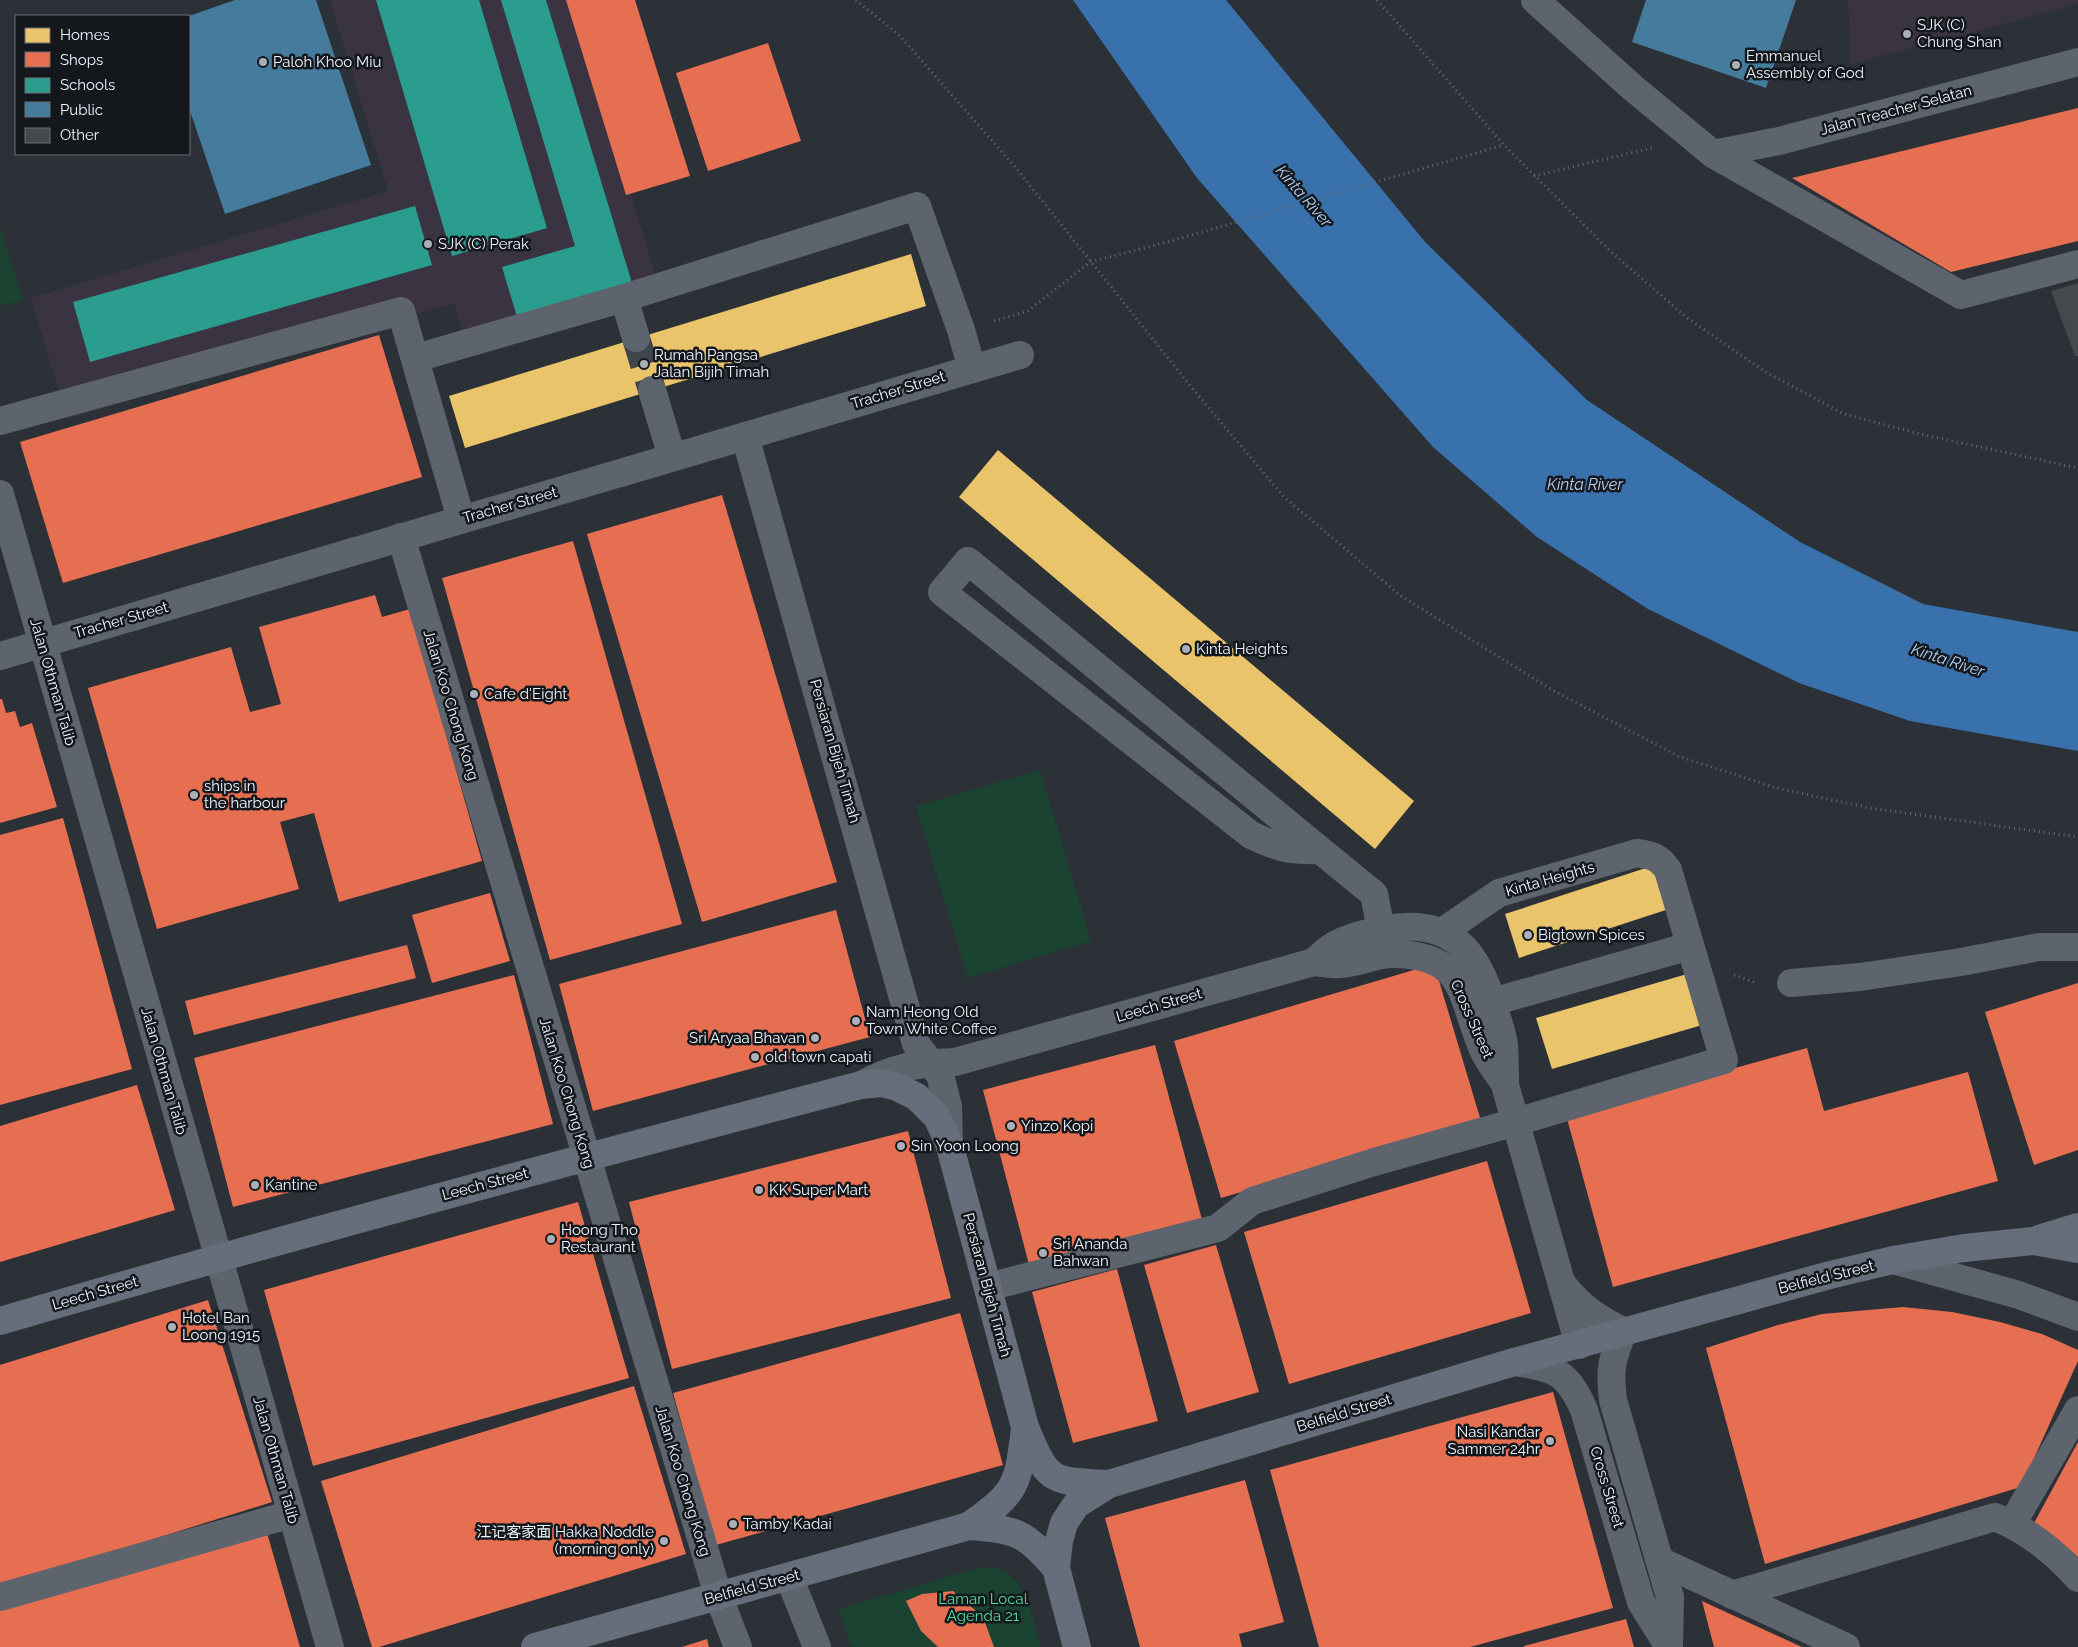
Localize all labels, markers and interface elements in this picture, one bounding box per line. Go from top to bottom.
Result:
legend [15,15,190,155]
place label: SJK (C) Chung Shan [1917,16,2002,51]
text: Homes [60,26,110,44]
marker: SJK (C) Chung Shan [1901,28,1913,40]
place label: Emmanuel Assembly of God [1746,47,1864,82]
text: Shops [60,51,103,69]
place label: Paloh Khoo Miu [273,53,381,71]
marker: Paloh Khoo Miu [257,56,269,68]
marker: Emmanuel Assembly of God [1730,59,1742,71]
text: Schools [60,76,115,94]
street label: Jalan Treacher Selatan [1818,81,1974,139]
text: Public [60,101,103,119]
text: Other [60,126,100,144]
water label: Kinta River [1272,161,1336,231]
place label: SJK (C) Perak [438,235,529,253]
marker: SJK (C) Perak [422,238,434,250]
place label: Rumah Pangsa Jalan Bijih Timah [654,346,769,381]
marker: Rumah Pangsa Jalan Bijih Timah [638,358,650,370]
street label: Tracher Street [849,367,947,413]
water label: Kinta River [1547,475,1623,494]
street label: Tracher Street [461,483,559,527]
street label: Tracher Street [72,598,170,642]
street label: Jalan Othman Talib [26,616,80,748]
street label: Jalan Koo Chong Kong [419,627,483,783]
water label: Kinta River [1909,639,1987,681]
place label: Kinta Heights [1196,640,1288,658]
marker: Kinta Heights [1180,643,1192,655]
street label: Persiaran Bijeh Timah [806,677,864,825]
place label: Cafe d'Eight [484,685,567,703]
marker: Cafe d'Eight [468,688,480,700]
place label: ships in the harbour [204,777,286,812]
marker: ships in the harbour [188,789,200,801]
street label: Kinta Heights [1503,858,1597,900]
place label: Bigtown Spices [1538,926,1645,944]
marker: Bigtown Spices [1522,929,1534,941]
street label: Cross Street [1447,977,1497,1061]
street label: Leech Street [1114,984,1204,1026]
place label: Nam Heong Old Town White Coffee [866,1003,997,1038]
street label: Jalan Othman Talib [137,1005,191,1137]
street label: Jalan Koo Chong Kong [535,1015,599,1171]
marker: Nam Heong Old Town White Coffee [850,1015,862,1027]
place label: Sri Aryaa Bhavan [689,1029,805,1047]
marker: Sri Aryaa Bhavan [809,1032,821,1044]
place label: old town capati [765,1048,872,1066]
marker: old town capati [749,1051,761,1063]
place label: Yinzo Kopi [1021,1117,1093,1135]
marker: Yinzo Kopi [1005,1120,1017,1132]
place label: Sin Yoon Loong [911,1137,1019,1155]
marker: Sin Yoon Loong [895,1140,907,1152]
street label: Leech Street [440,1164,530,1204]
place label: Kantine [265,1176,318,1194]
marker: Kantine [249,1179,261,1191]
place label: KK Super Mart [769,1181,868,1199]
marker: KK Super Mart [753,1184,765,1196]
street label: Persiaran Bijeh Timah [959,1211,1015,1359]
place label: Hoong Tho Restaurant [561,1221,638,1256]
marker: Hoong Tho Restaurant [545,1233,557,1245]
place label: Sri Ananda Bahwan [1053,1235,1127,1270]
marker: Sri Ananda Bahwan [1037,1247,1049,1259]
street label: Belfield Street [1776,1256,1876,1298]
street label: Leech Street [50,1272,140,1314]
place label: Hotel Ban Loong 1915 [182,1309,260,1344]
marker: Hotel Ban Loong 1915 [166,1321,178,1333]
street label: Belfield Street [1294,1390,1394,1436]
street label: Jalan Othman Talib [249,1394,303,1526]
street label: Jalan Koo Chong Kong [651,1403,715,1559]
place label: Nasi Kandar Sammer 24hr [1448,1423,1541,1458]
marker: Nasi Kandar Sammer 24hr [1544,1435,1556,1447]
street label: Cross Street [1586,1444,1628,1530]
place label: Tamby Kadai [743,1515,832,1533]
marker: Tamby Kadai [727,1518,739,1530]
place label: 江记客家面 Hakka Noddle (morning only) [476,1523,654,1558]
marker: 江记客家面 Hakka Noddle (morning only) [658,1535,670,1547]
street label: Belfield Street [702,1566,802,1608]
park label: Laman Local Agenda 21 [938,1590,1029,1625]

